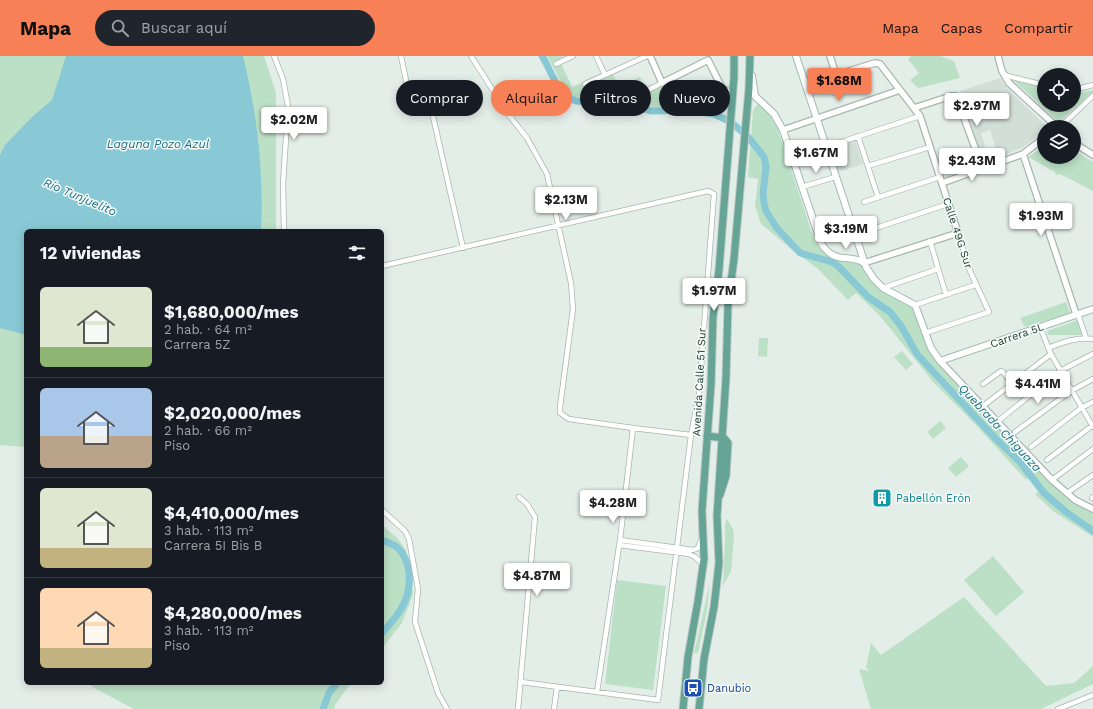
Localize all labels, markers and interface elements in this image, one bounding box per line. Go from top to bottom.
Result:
search box [95,10,375,46]
text: Mapa [20,17,71,40]
icon: search [109,17,131,39]
text: Buscar aquí [141,19,227,37]
text: Mapa [882,20,919,36]
text: Capas [941,20,982,36]
text: Compartir [1004,20,1073,36]
pin: $1.68M [806,68,872,102]
map controls [1037,68,1081,164]
button: locate [1037,68,1081,112]
text: $1.68M [816,73,862,88]
chip: Comprar [396,80,483,116]
chip: Alquilar [491,80,572,116]
chip: Filtros [580,80,651,116]
chip: Nuevo [659,80,730,116]
pin: $2.97M [944,93,1010,127]
text: $2.97M [953,98,1001,113]
pin: $2.02M [261,107,327,141]
text: $2.02M [270,112,318,127]
button: layers [1037,120,1081,164]
water label: Laguna Pozo Azul [107,137,210,151]
pin: $1.67M [783,140,849,174]
text: $1.67M [793,145,839,160]
pin: $2.43M [939,148,1005,182]
text: $2.43M [948,153,996,168]
water label: Río Tunjuelito [41,175,119,219]
pin: $2.13M [533,187,599,221]
text: $2.13M [544,192,588,207]
street label: Calle 49G Sur [940,196,975,271]
pin: $1.93M [1008,203,1074,237]
text: $1.93M [1018,208,1064,223]
pin: $3.19M [813,216,879,250]
text: $3.19M [824,221,868,236]
icon: filters [346,242,368,264]
text: 12 viviendas [40,243,141,263]
pin: $1.97M [681,278,747,312]
text: $1.97M [691,283,737,298]
text: $1,680,000/mes [164,302,298,322]
icon: home [72,303,120,351]
street label: Carrera 5L [989,320,1046,351]
text: 2 hab. · 64 m² [164,322,252,337]
street label: Avenida Calle 51 Sur [690,327,709,437]
text: Carrera 5Z [164,337,231,352]
pin: $4.41M [1005,371,1071,405]
text: $4.41M [1015,376,1061,391]
water label: Quebrada Chiguaza [956,381,1045,475]
text: $2,020,000/mes [164,403,301,423]
icon: home [72,404,120,452]
text: 2 hab. · 66 m² [164,423,252,438]
text: Piso [164,438,190,453]
building icon: Pabellón Erón [871,487,893,509]
pin: $4.28M [580,490,646,524]
place label: Pabellón Erón [896,492,971,505]
text: $4.28M [589,495,637,510]
text: $4,410,000/mes [164,503,299,523]
icon: home [72,504,120,552]
text: 3 hab. · 113 m² [164,523,254,538]
text: Carrera 5I Bis B [164,538,262,553]
pin: $4.87M [504,563,570,597]
text: $4.87M [513,568,561,583]
text: $4,280,000/mes [164,603,302,623]
icon: home [72,604,120,652]
text: 3 hab. · 113 m² [164,623,254,638]
text: Piso [164,638,190,653]
bus stop icon: Danubio [682,677,704,699]
place label: Danubio [707,682,751,695]

